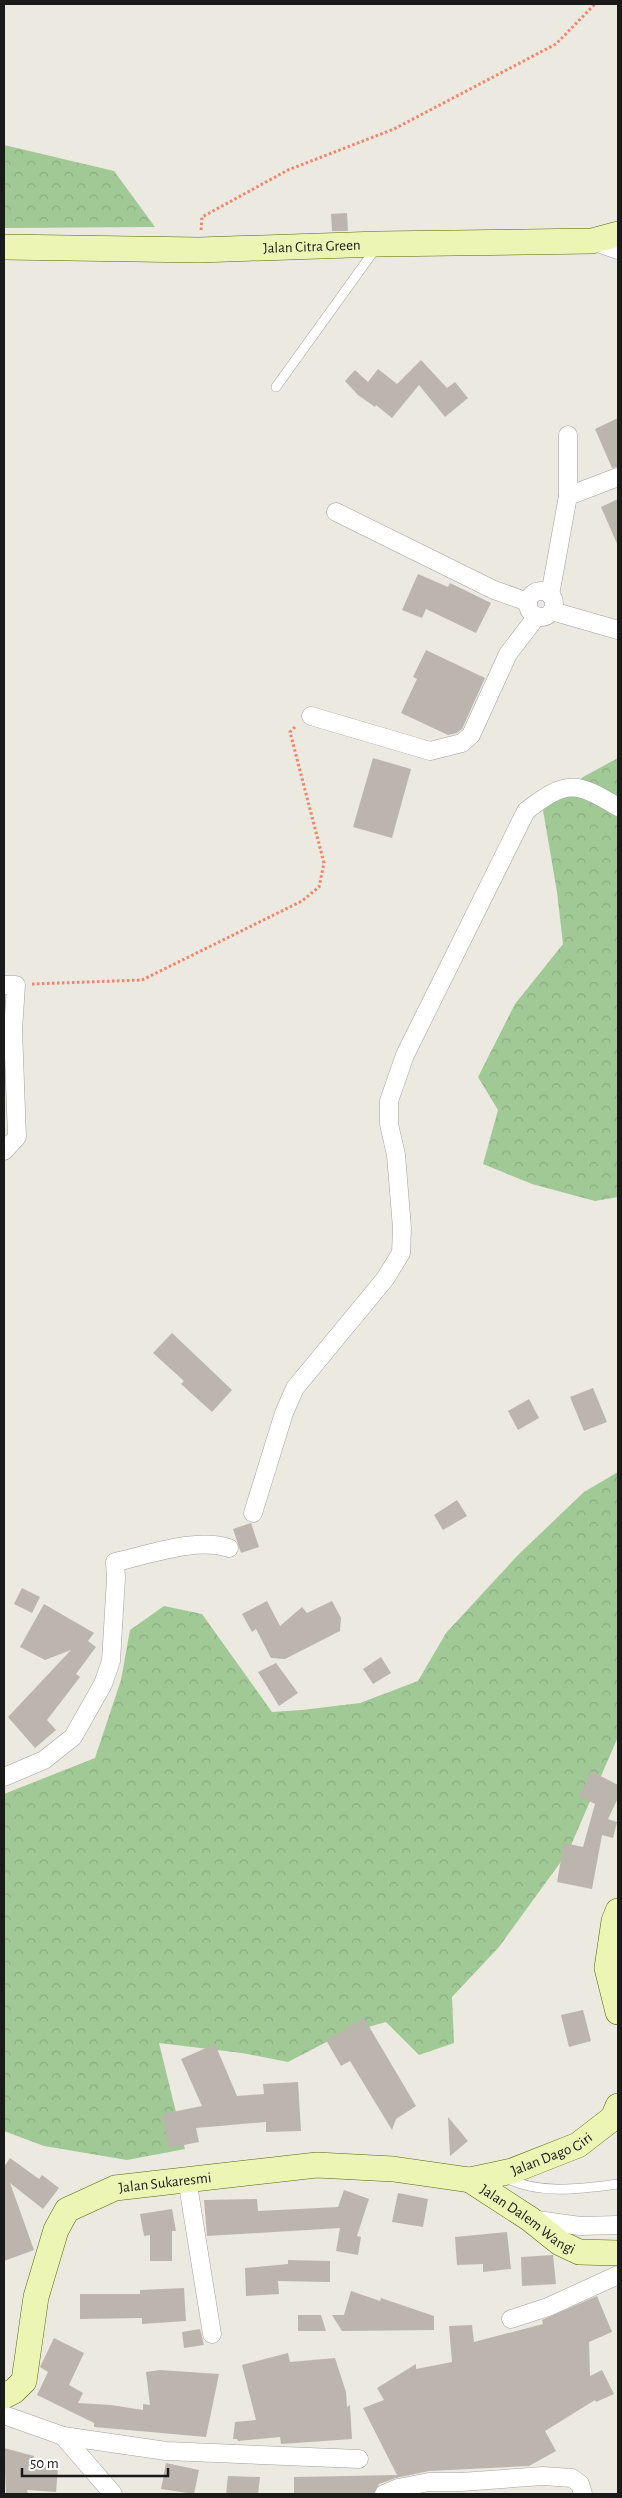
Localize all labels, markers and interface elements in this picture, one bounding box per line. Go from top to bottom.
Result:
street label: Jalan Citra Green [263,238,361,256]
street label: Jalan Dago Giri [509,2130,595,2179]
street label: Jalan Sukaresmi [118,2170,212,2196]
street label: Jalan Dalem Wangi [477,2182,577,2257]
scale bar [22,2446,169,2478]
text: 50 m [30,2456,59,2471]

